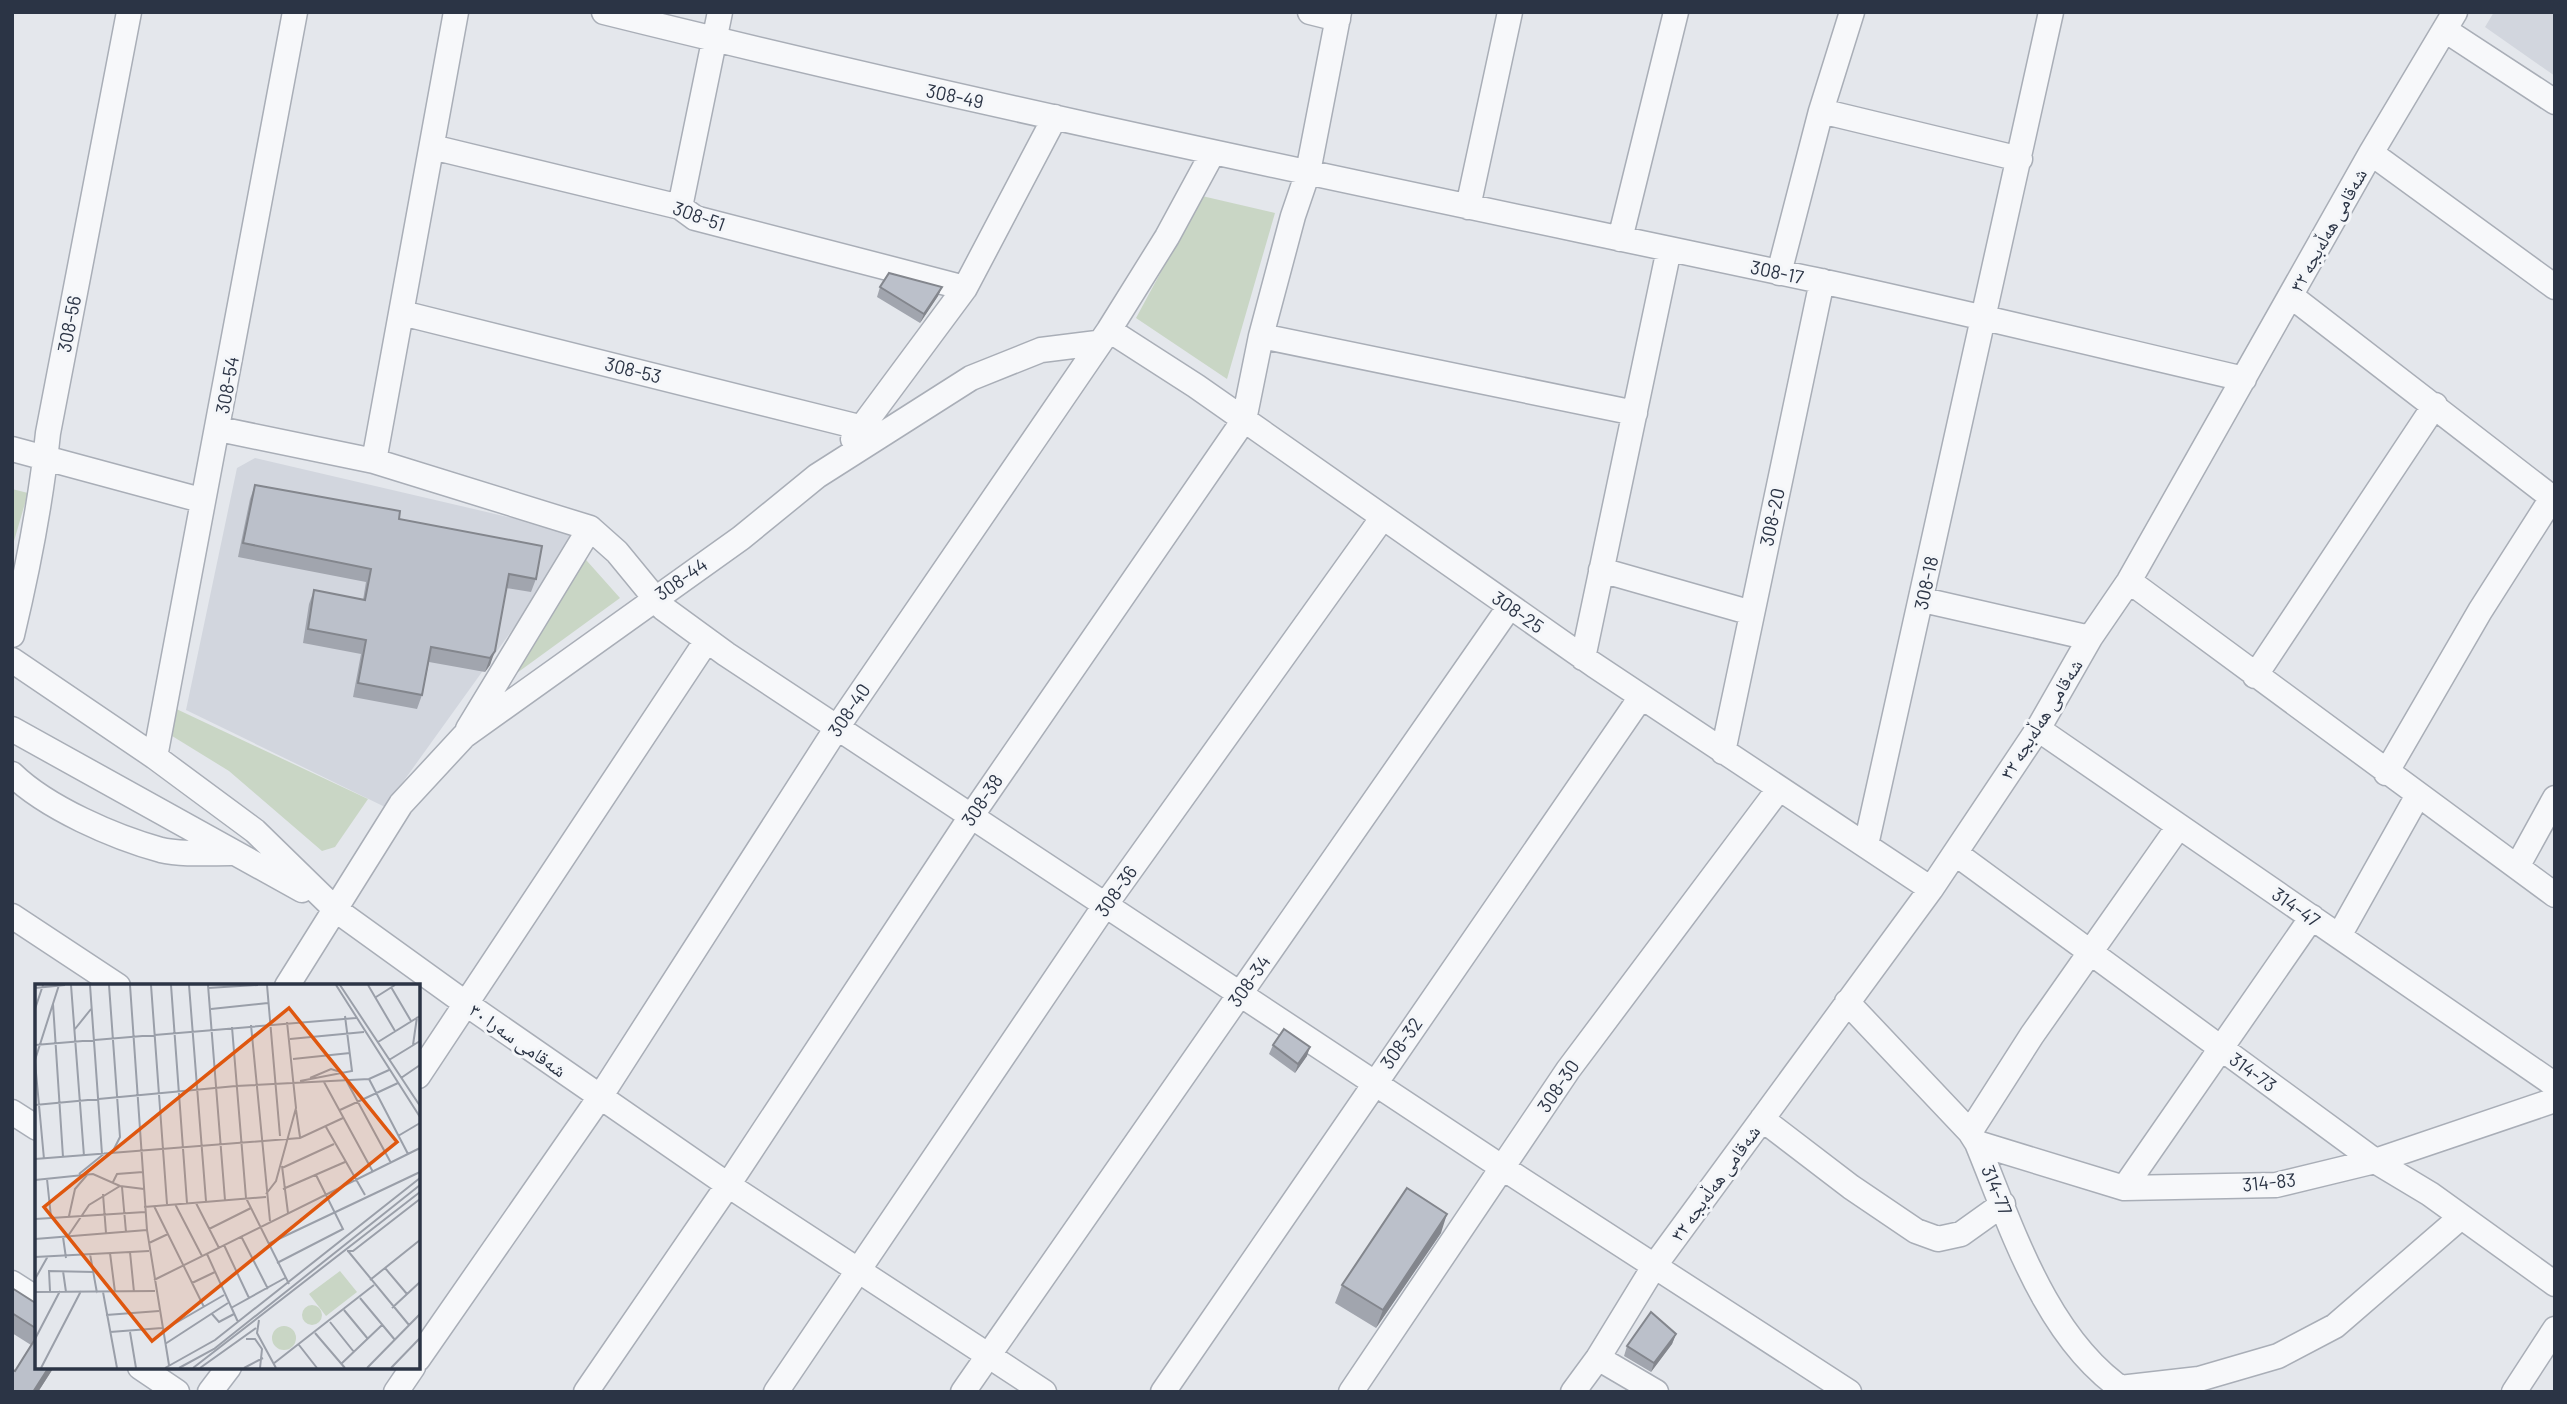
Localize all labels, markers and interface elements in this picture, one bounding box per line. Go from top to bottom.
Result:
street label: 308-49 [924,78,986,113]
street label: شەقامی هەڵەبجە ٣٢ [2284,164,2372,296]
street label: 308-51 [670,196,728,236]
street label: 308-17 [1749,255,1806,288]
street label: 308-56 [52,294,85,354]
street label: 308-53 [602,351,664,388]
street label: 308-54 [210,354,243,416]
street label: 308-20 [1754,486,1789,548]
street label: 308-44 [650,552,711,605]
street label: 308-18 [1909,554,1942,612]
street label: 308-25 [1488,586,1549,638]
street label: شەقامی هەڵەبجە ٣٢ [1994,654,2088,784]
street label: 308-40 [823,679,875,741]
street label: 308-38 [956,769,1007,830]
street label: 308-36 [1090,861,1141,921]
street label: 314-47 [2268,882,2325,931]
street label: 308-34 [1222,950,1275,1011]
inset map [35,984,420,1369]
street label: شەقامی سەرا ٣٠ [465,998,571,1082]
street label: 308-32 [1375,1012,1427,1073]
street label: 314-73 [2225,1047,2281,1096]
street label: 308-30 [1532,1055,1583,1116]
street label: شەقامی هەڵەبجە ٣٢ [1665,1120,1765,1246]
street label: 314-77 [1977,1162,2018,1218]
street label: 314-83 [2241,1167,2297,1196]

